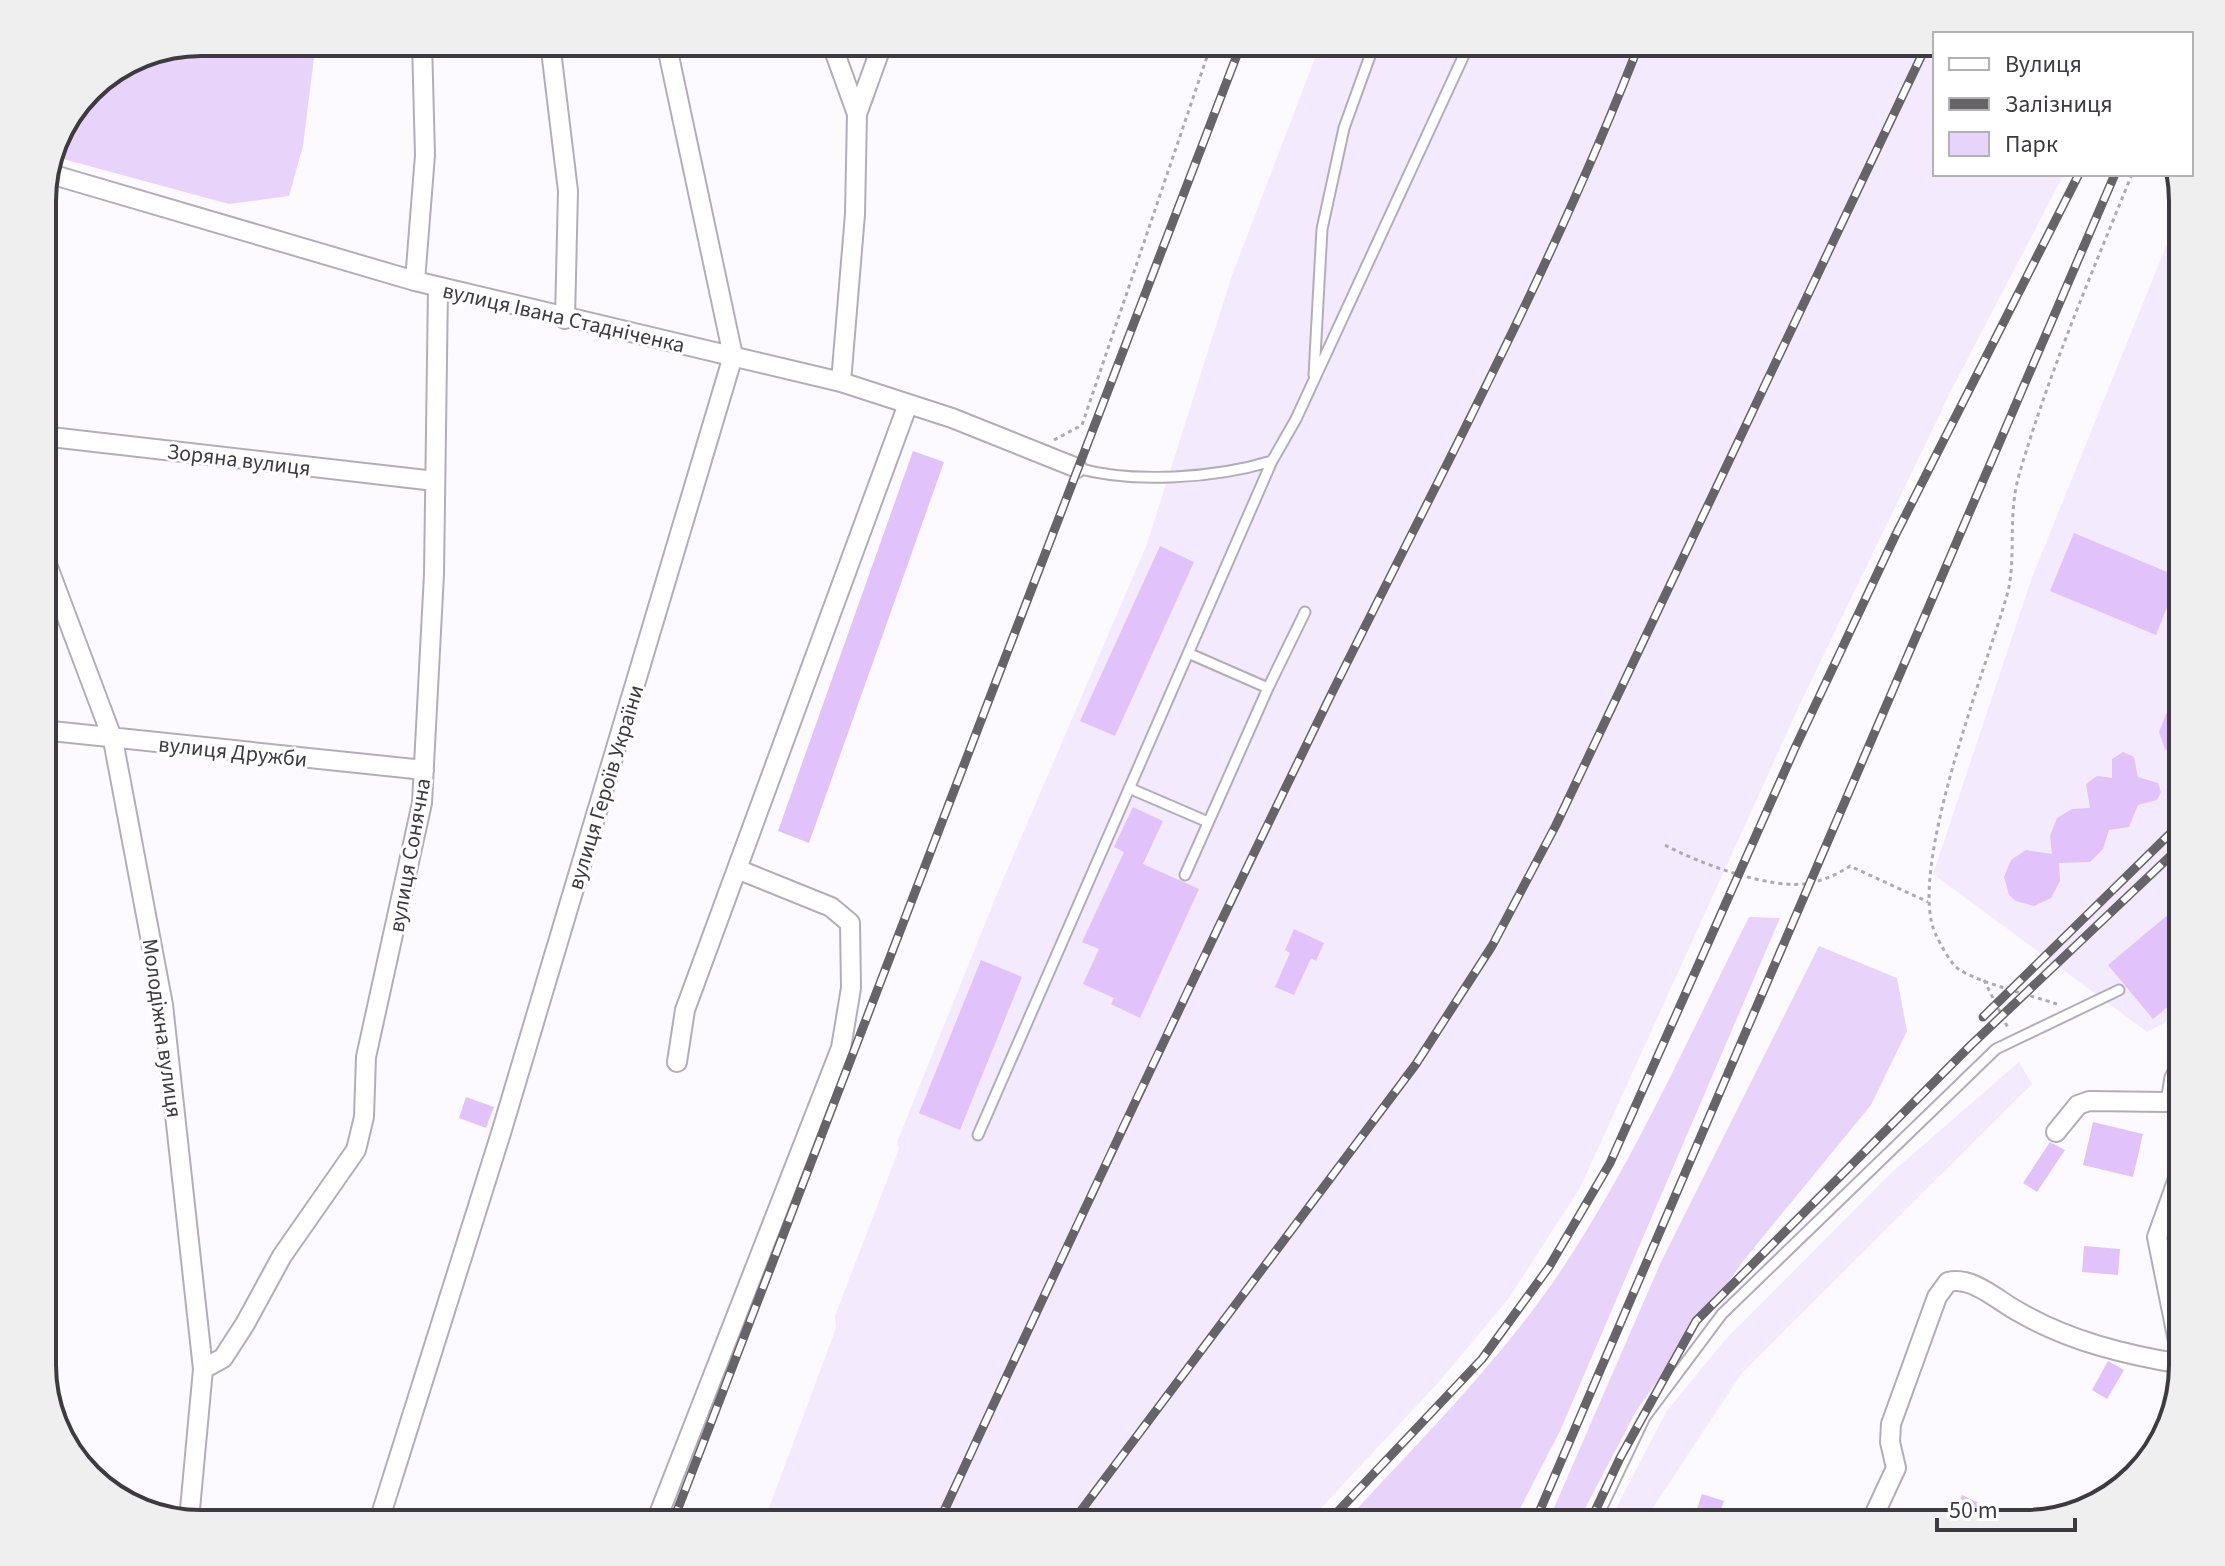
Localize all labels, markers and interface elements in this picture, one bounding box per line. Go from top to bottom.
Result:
legend [1933,32,2193,176]
text: Вулиця [2005,47,2082,82]
text: Залізниця [2005,87,2113,122]
text: Парк [2005,127,2058,162]
street label: вулиця Івана Стадніченка [439,275,688,361]
street label: Зоряна вулиця [165,435,312,485]
street label: вулиця Героїв України [560,681,652,894]
street label: вулиця Дружби [157,728,309,776]
street label: вулиця Сонячна [381,775,439,935]
street label: Молодіжна вулиця [134,937,190,1120]
scale bar [1937,1482,2075,1532]
text: 50 m [1949,1493,1998,1528]

